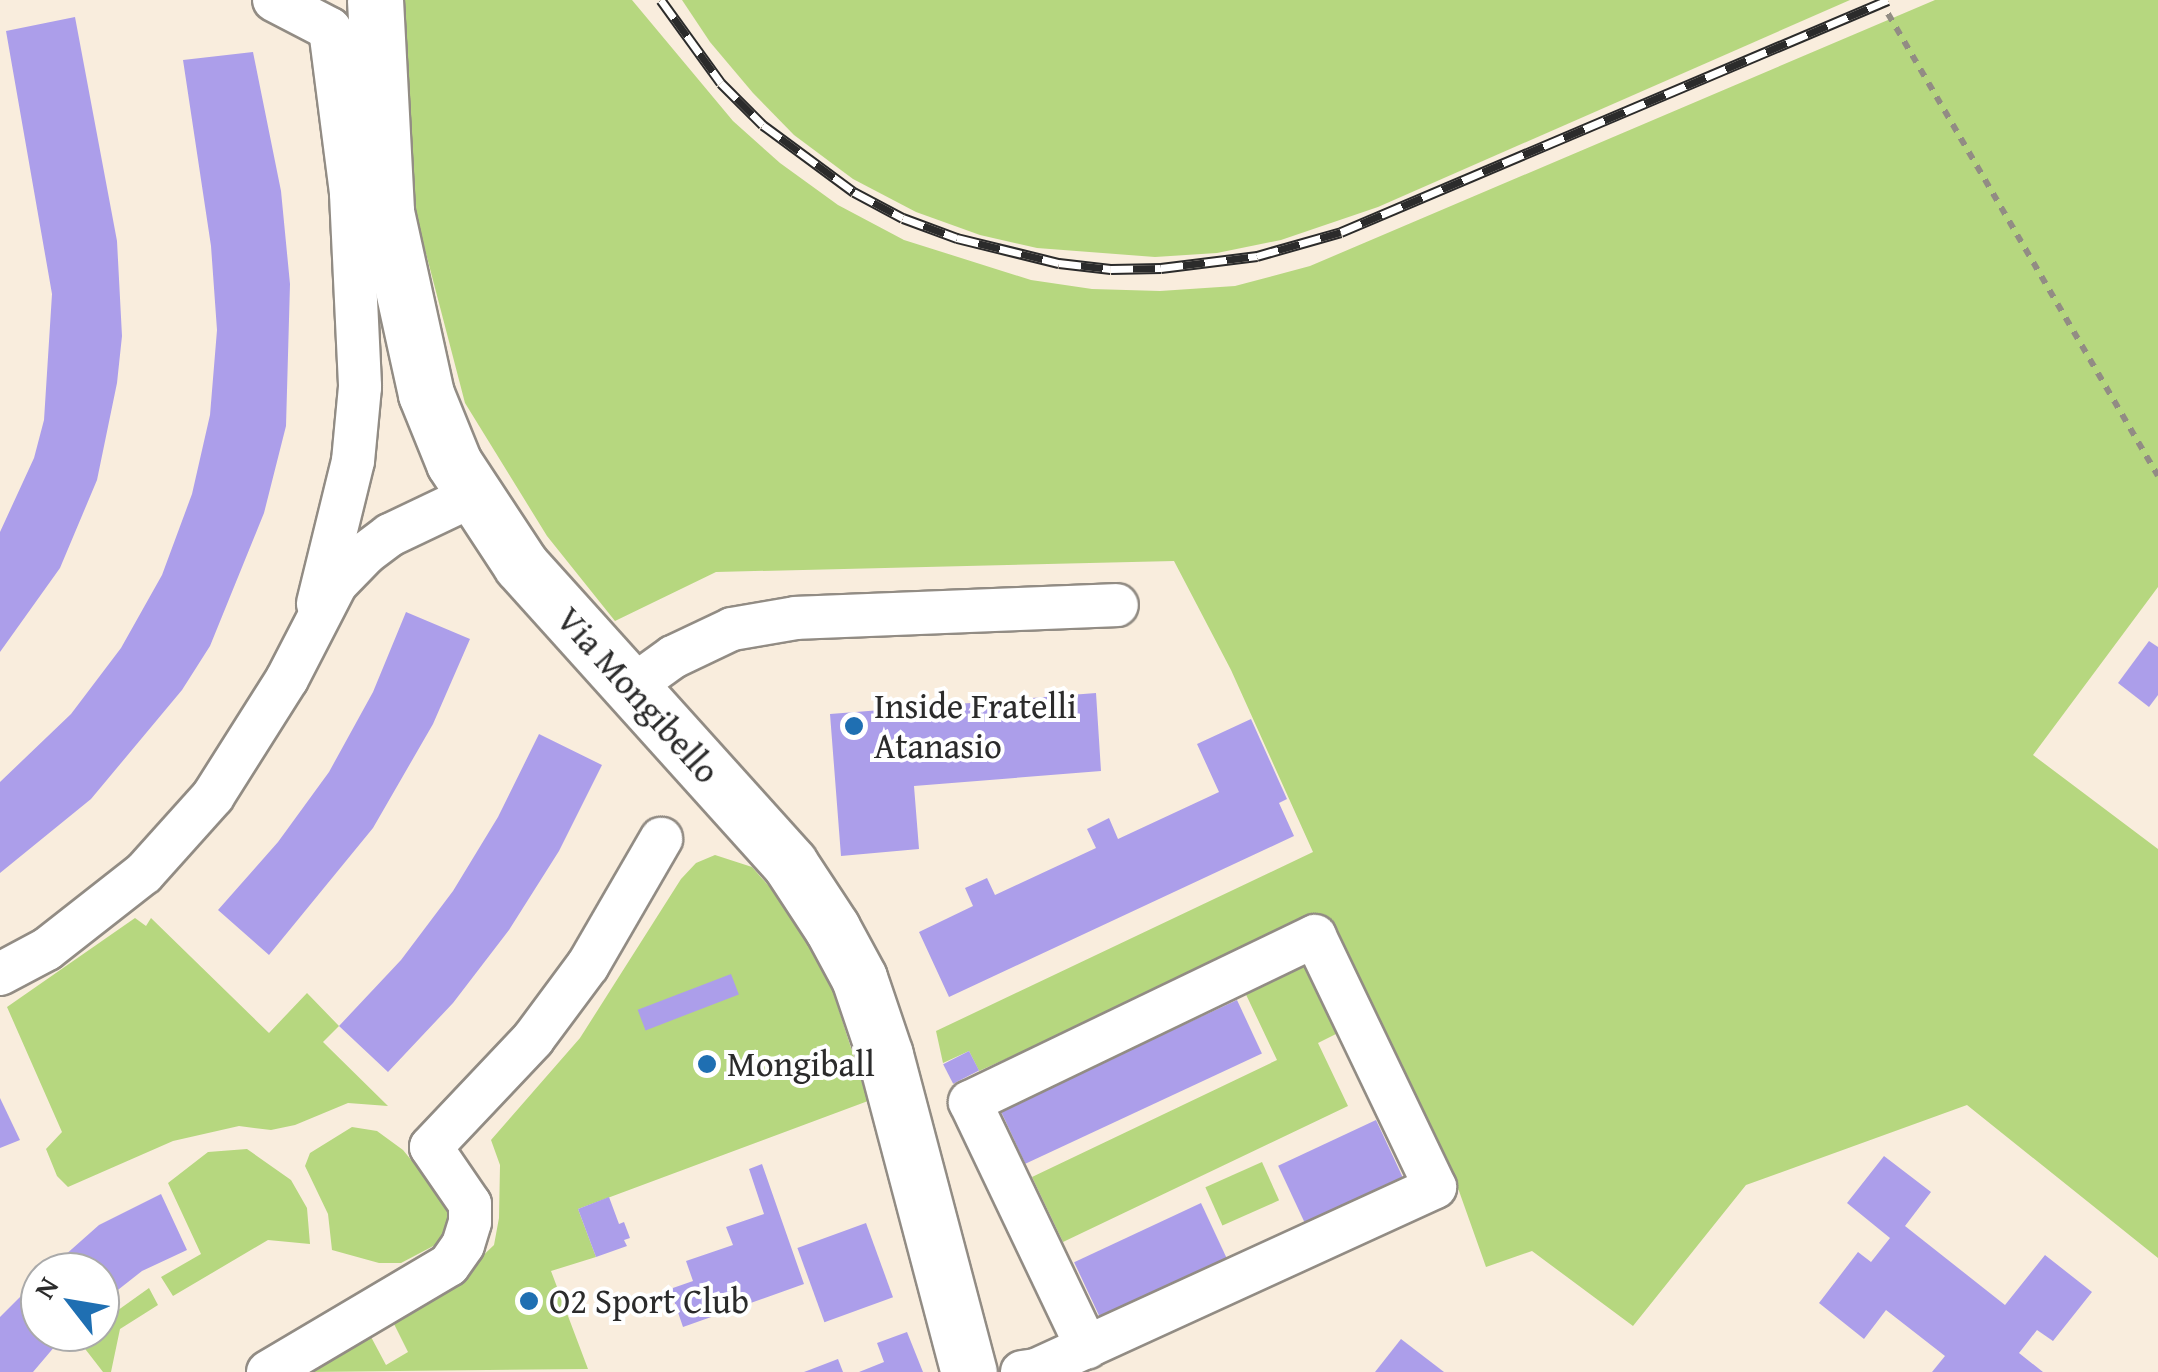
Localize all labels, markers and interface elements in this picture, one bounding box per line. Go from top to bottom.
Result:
street label: Via Mongibello [548,598,728,792]
place label: Inside Fratelli Atanasio [874,685,1077,767]
marker: Inside Fratelli Atanasio [843,715,865,737]
place label: Mongiball [727,1043,875,1085]
marker: Mongiball [696,1053,718,1075]
north arrow [20,1252,120,1352]
text: N [23,1269,68,1306]
place label: O2 Sport Club [549,1280,749,1322]
marker: O2 Sport Club [518,1290,540,1312]

